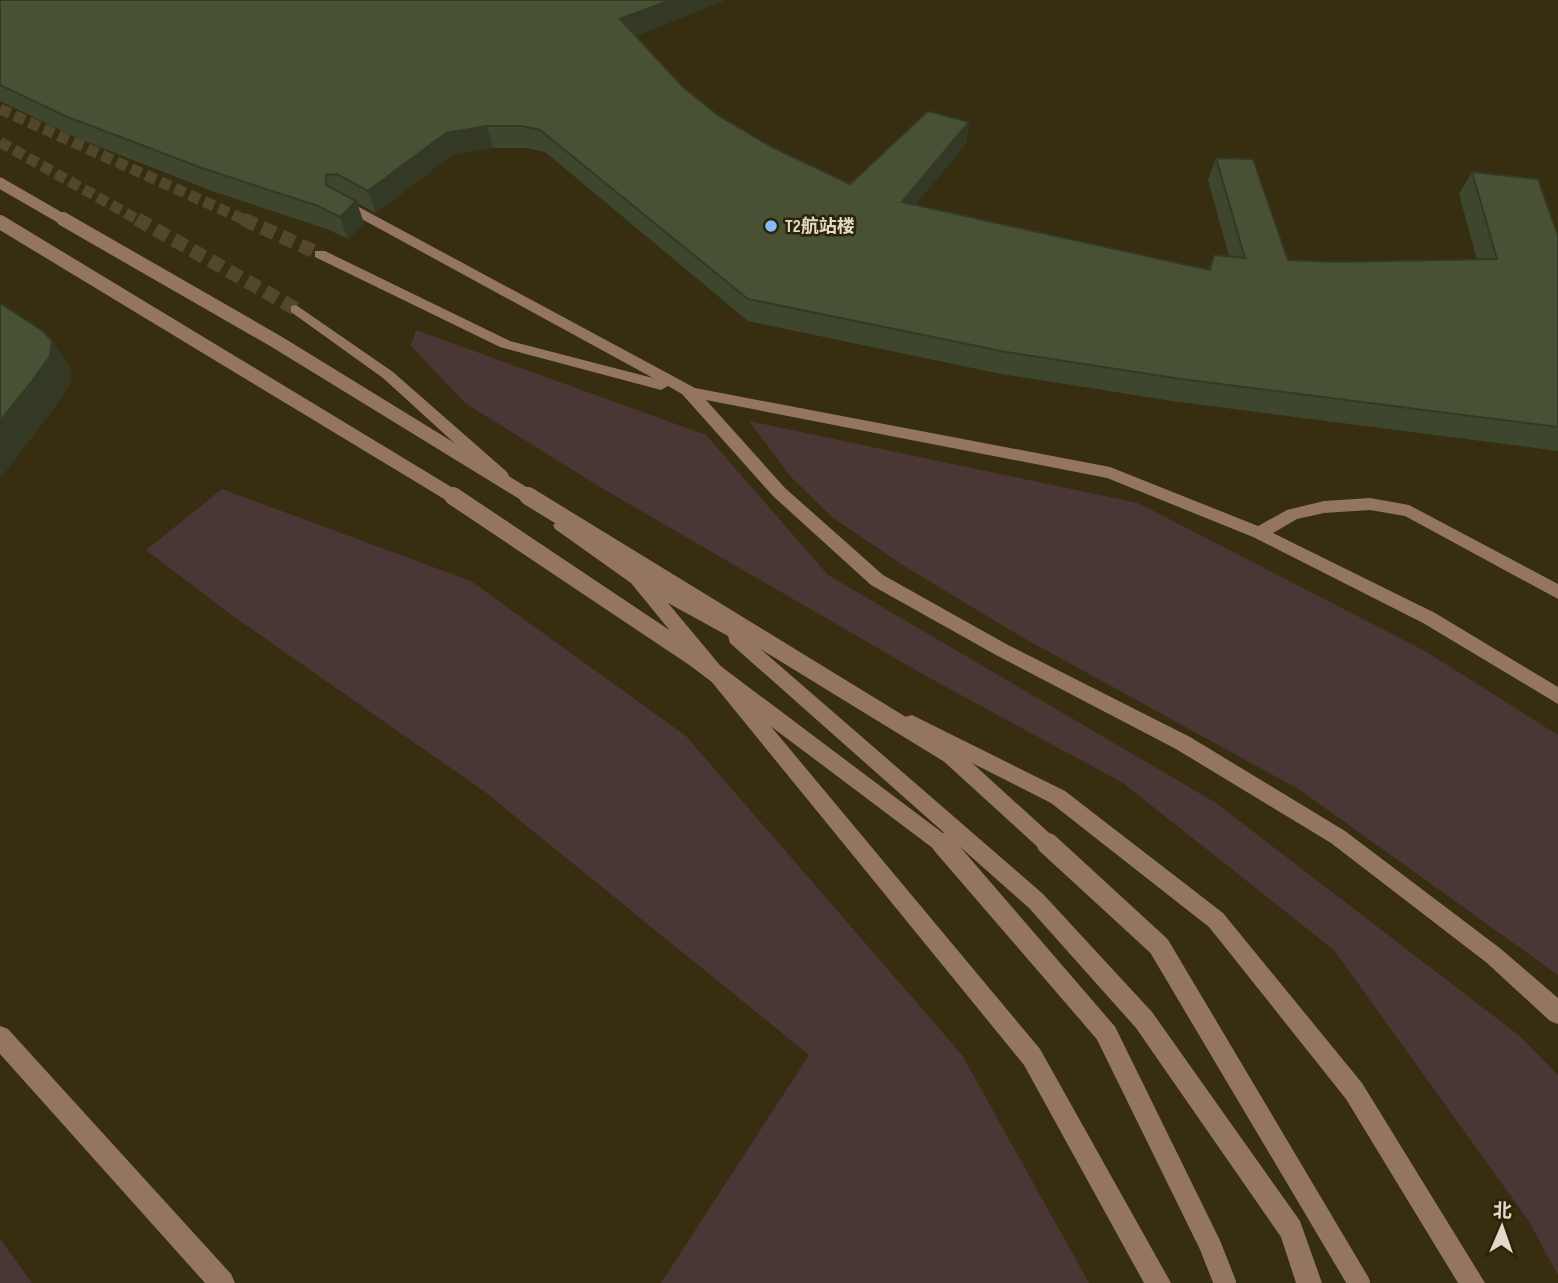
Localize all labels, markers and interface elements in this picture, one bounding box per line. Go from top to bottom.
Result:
place label: T2航站楼 [785,216,855,237]
marker: T2航站楼 [763,218,779,234]
north arrow [1467,1192,1537,1262]
text: 北 [1493,1200,1512,1223]

